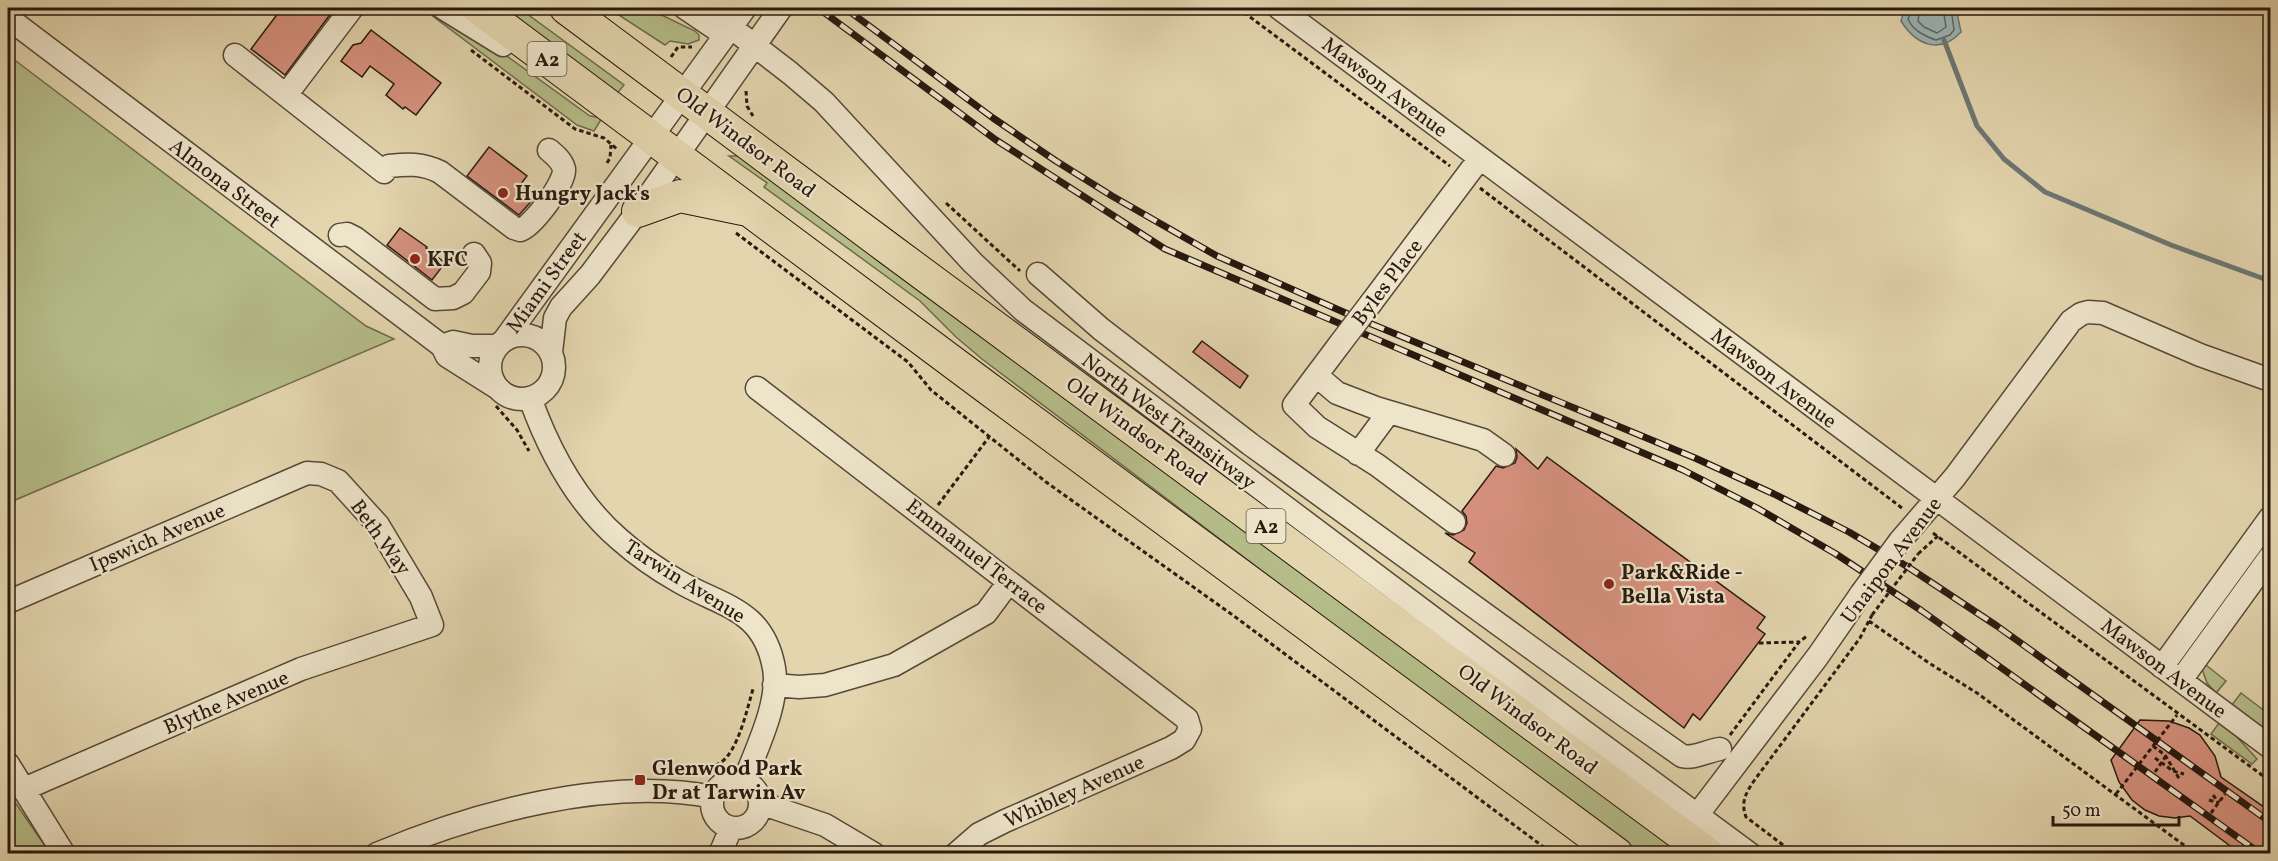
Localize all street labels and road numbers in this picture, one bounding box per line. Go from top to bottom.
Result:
street label: Mawson Avenue [1315,31,1453,145]
road number: A2 [528,42,566,76]
street label: Old Windsor Road [669,81,821,206]
street label: Almona Street [162,133,286,236]
street label: Miami Street [500,226,594,340]
street label: Byles Place [1346,233,1431,332]
street label: Mawson Avenue [1704,322,1842,436]
street label: North West Transitway [1075,347,1262,498]
street label: Old Windsor Road [1059,371,1213,494]
street label: Unaipon Avenue [1835,491,1950,630]
street label: Emmanuel Terrace [899,493,1053,622]
street label: Beth Way [342,494,418,582]
street label: Ipswich Avenue [85,497,230,580]
road number: A2 [1246,509,1286,543]
street label: Tarwin Avenue [618,533,751,631]
street label: Mawson Avenue [2094,612,2232,726]
street label: Old Windsor Road [1451,658,1603,783]
street label: Blythe Avenue [159,664,294,743]
street label: Whibley Avenue [1000,748,1149,836]

